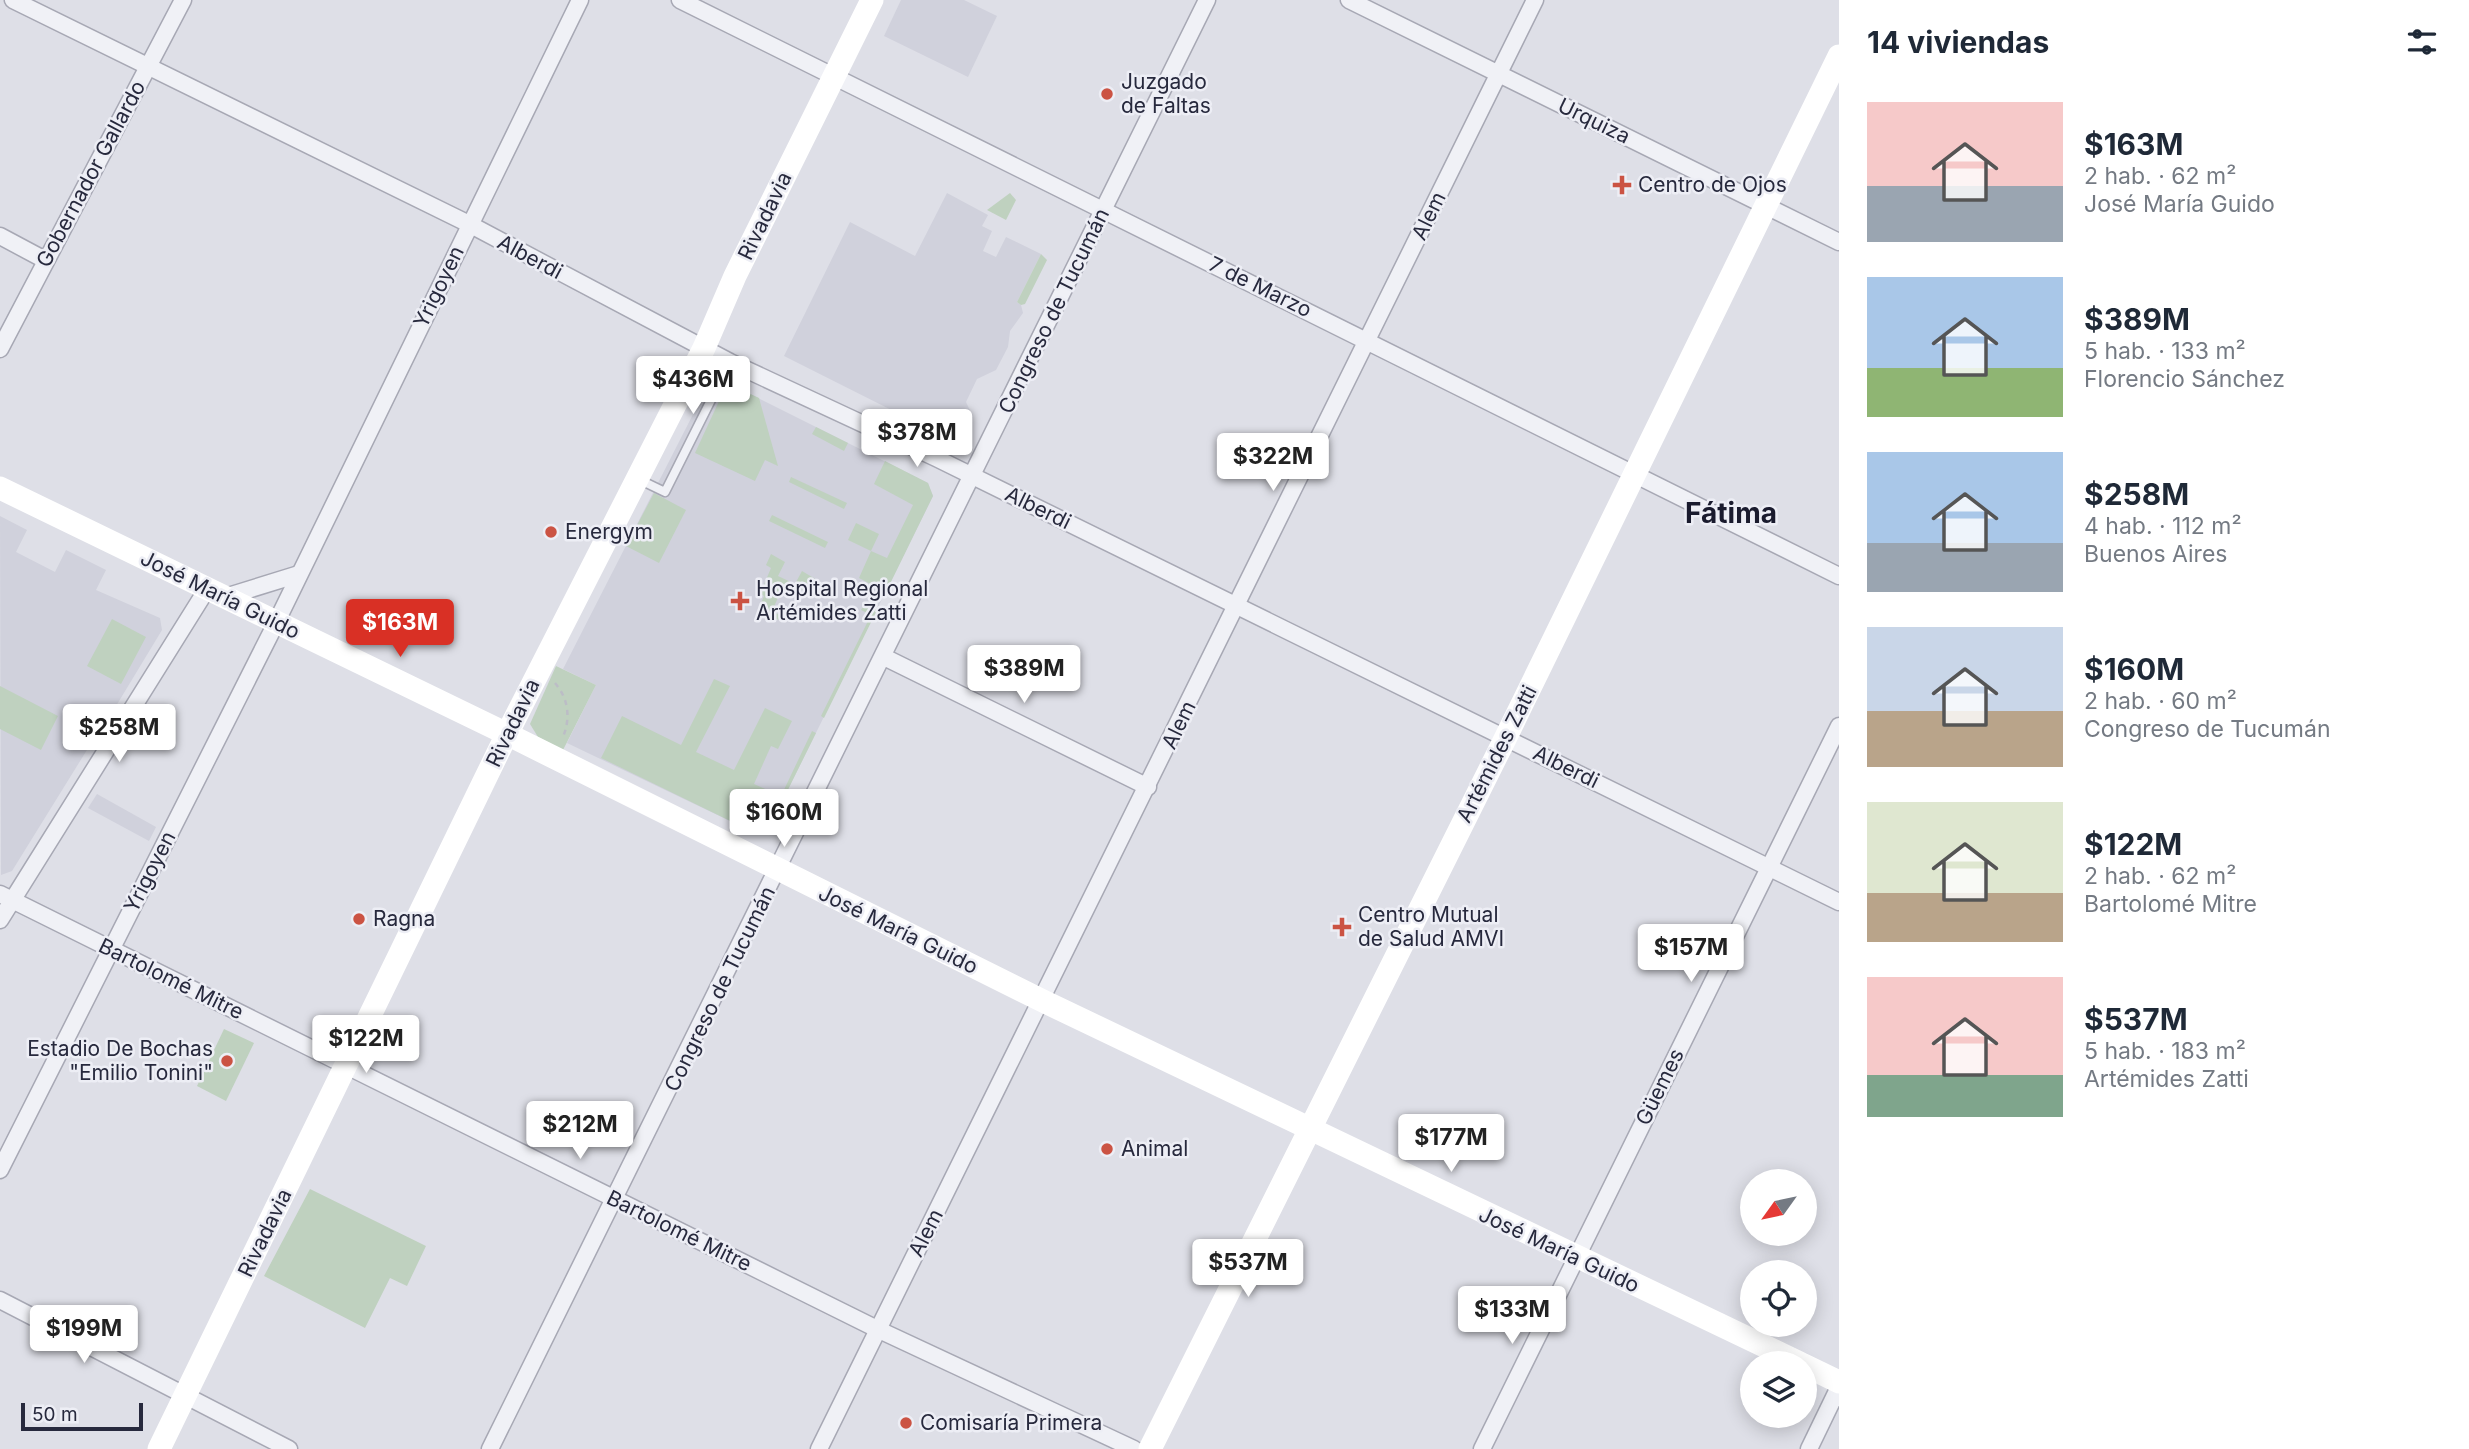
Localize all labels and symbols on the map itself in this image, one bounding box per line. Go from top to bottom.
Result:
place label: Juzgado de Faltas [1121,69,1211,118]
street label: Gobernador Gallardo [31,76,150,271]
marker: Juzgado de Faltas [1099,86,1115,102]
street label: Urquiza [1554,92,1634,149]
street label: Rivadavia [732,168,797,264]
place label: Centro de Ojos [1638,172,1787,197]
marker: Centro de Ojos [1612,175,1632,195]
street label: Alem [1406,188,1451,244]
street label: Congreso de Tucumán [993,204,1114,417]
street label: Alberdi [493,229,567,284]
street label: Yrigoyen [408,242,469,332]
street label: 7 de Marzo [1205,251,1316,322]
pin: $436M [644,356,742,416]
pin: $378M [868,410,966,469]
pin: $322M [1224,434,1322,493]
street label: Alberdi [1001,481,1075,534]
district label: Fátima [1685,496,1777,530]
place label: Energym [565,519,653,544]
marker: Energym [543,524,559,540]
street label: José María Guido [136,545,304,644]
place label: Hospital Regional Artémides Zatti [756,576,928,625]
marker: Hospital Regional Artémides Zatti [730,591,750,611]
pin: $163M [351,600,449,659]
pin: $389M [975,646,1073,705]
street label: Rivadavia [480,675,545,771]
street label: Artémides Zatti [1451,681,1542,827]
street label: Alem [1156,697,1201,753]
pin: $258M [70,704,168,764]
street label: Alberdi [1529,740,1603,793]
pin: $160M [735,790,833,849]
street label: Yrigoyen [118,827,181,917]
street label: José María Guido [814,880,982,979]
street label: Congreso de Tucumán [659,882,780,1095]
place label: Centro Mutual de Salud AMVI [1358,902,1504,951]
place label: Ragna [373,906,435,931]
marker: Ragna [351,911,367,927]
marker: Centro Mutual de Salud AMVI [1332,917,1352,937]
pin: $157M [1642,925,1740,984]
street label: Bartolomé Mitre [95,933,248,1024]
pin: $122M [317,1016,415,1075]
place label: Estadio De Bochas "Emilio Tonini" [27,1036,213,1085]
street label: Güemes [1630,1044,1689,1129]
marker: Estadio De Bochas "Emilio Tonini" [219,1053,235,1069]
pin: $212M [531,1102,629,1161]
pin: $177M [1402,1114,1500,1174]
place label: Animal [1121,1136,1188,1161]
marker: Animal [1099,1141,1115,1157]
north arrow [1740,1169,1816,1246]
street label: Rivadavia [232,1185,297,1281]
street label: Bartolomé Mitre [603,1185,756,1276]
street label: José María Guido [1475,1201,1643,1298]
street label: Alem [903,1205,948,1261]
pin: $537M [1199,1240,1297,1299]
pin: $133M [1463,1286,1561,1346]
pin: $199M [35,1306,133,1365]
scale bar [21,1400,144,1432]
place label: Comisaría Primera [920,1410,1102,1435]
marker: Comisaría Primera [898,1415,914,1431]

